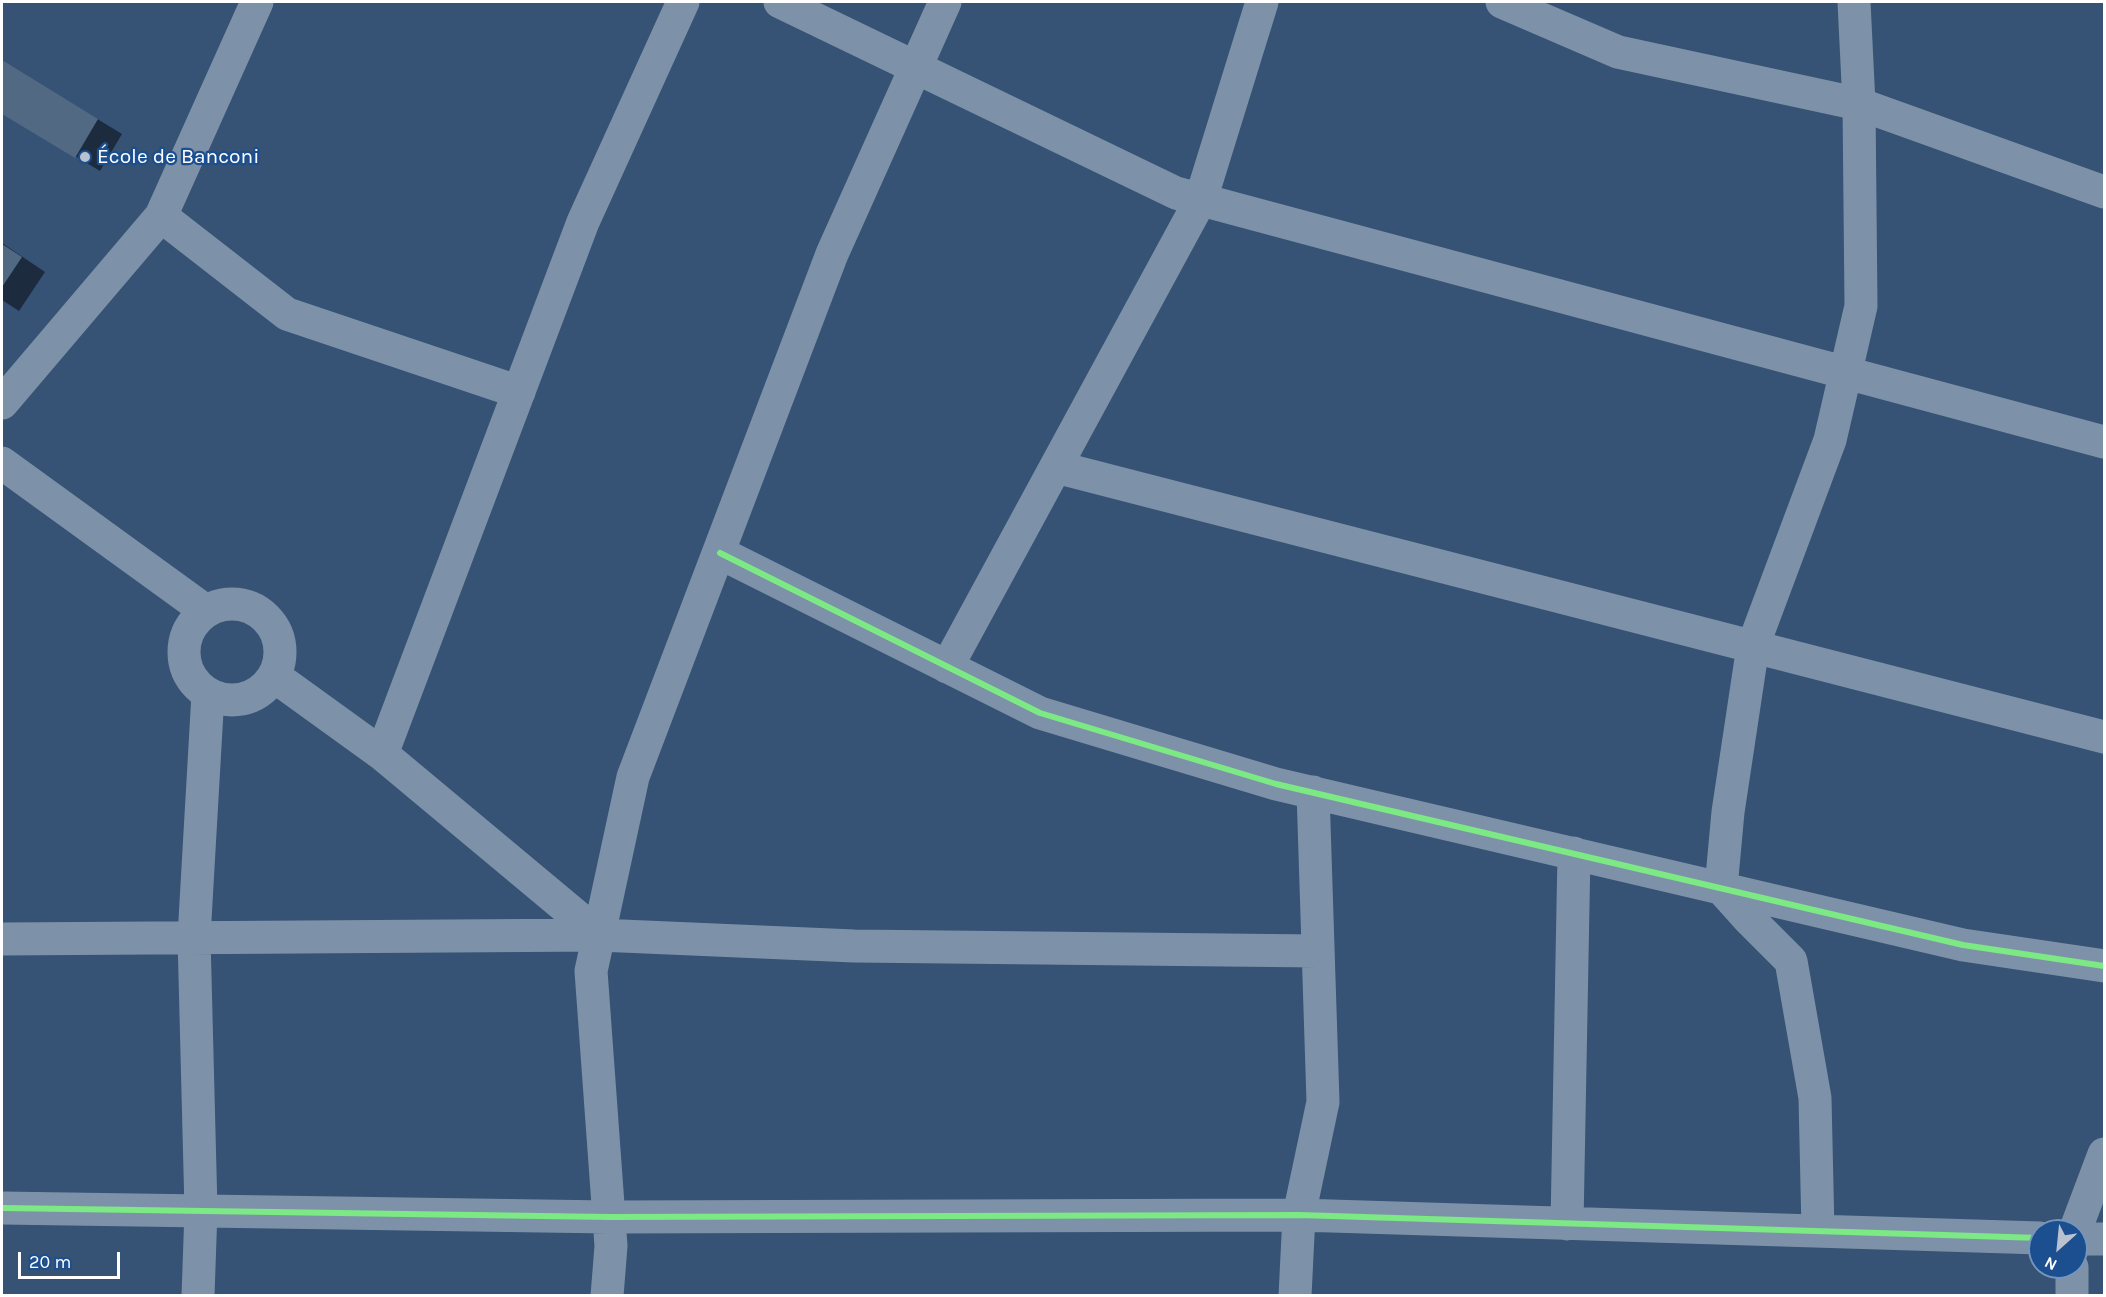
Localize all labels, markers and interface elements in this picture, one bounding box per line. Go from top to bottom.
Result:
place label: École de Banconi [97,144,260,170]
marker: École de Banconi [78,150,92,164]
north arrow [2028,1219,2088,1279]
scale bar [21,1240,123,1278]
text: 20 m [29,1251,71,1273]
text: N [2041,1253,2060,1275]

